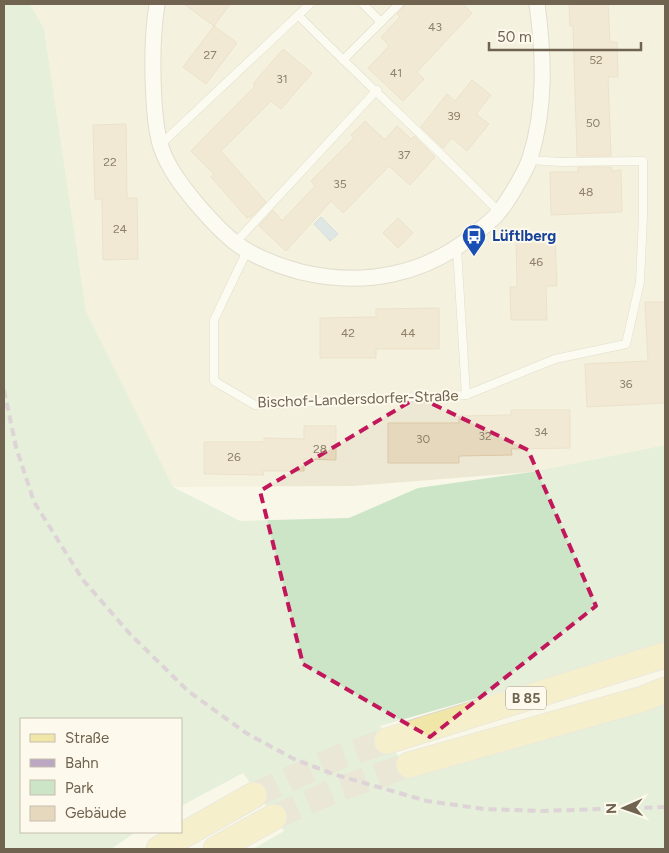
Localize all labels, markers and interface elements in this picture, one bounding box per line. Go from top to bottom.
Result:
house number: 43 [428,20,442,34]
scale bar [489,20,642,52]
text: 50 m [497,28,532,46]
house number: 27 [203,48,217,62]
house number: 52 [589,53,603,67]
house number: 41 [390,66,402,80]
house number: 31 [276,72,288,86]
house number: 39 [447,109,461,123]
house number: 50 [586,116,601,130]
house number: 37 [398,148,411,162]
house number: 22 [103,155,117,169]
house number: 35 [333,177,347,191]
house number: 48 [579,185,593,199]
house number: 24 [113,222,128,236]
bus stop icon: Lüftlberg [461,223,487,257]
place label: Lüftlberg [492,227,556,245]
house number: 46 [529,255,543,269]
house number: 42 [341,326,355,340]
house number: 44 [401,326,416,340]
house number: 36 [619,377,633,391]
street label: Bischof-Landersdorfer-Straße [257,386,459,412]
house number: 34 [534,425,549,439]
house number: 32 [478,429,492,443]
house number: 30 [416,432,430,446]
house number: 28 [313,442,327,456]
house number: 26 [227,450,241,464]
road number: B 85 [506,686,546,710]
legend [20,718,182,833]
text: Straße [65,729,109,747]
text: Bahn [65,754,99,772]
text: Park [65,779,94,797]
north arrow [599,783,649,833]
text: N [603,803,620,814]
text: Gebäude [65,804,126,822]

